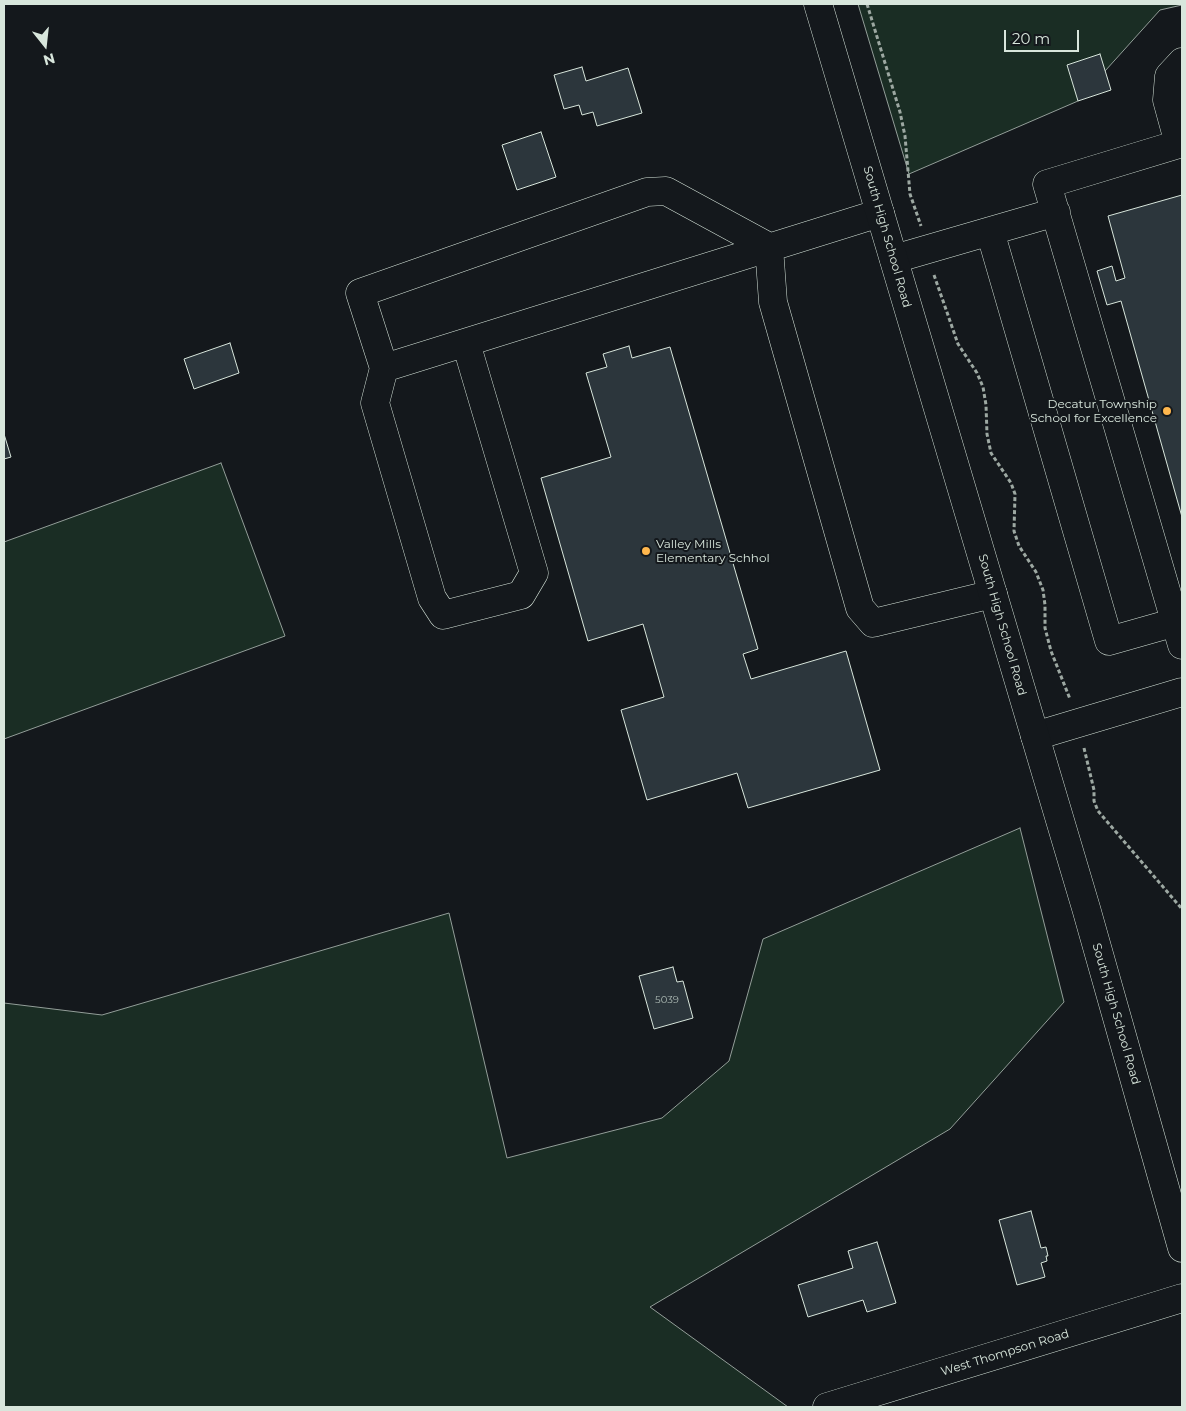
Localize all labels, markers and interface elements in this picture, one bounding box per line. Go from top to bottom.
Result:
north arrow [20,20,70,70]
scale bar [1006,20,1081,52]
text: 20 m [1012,29,1050,48]
text: N [41,49,57,70]
street label: South High School Road [860,165,914,309]
place label: Decatur Township School for Excellence [1030,397,1157,425]
marker: Decatur Township School for Excellence [1161,405,1173,417]
place label: Valley Mills Elementary Schhol [656,537,770,565]
marker: Valley Mills Elementary Schhol [640,545,652,557]
street label: South High School Road [975,553,1029,697]
street label: South High School Road [1089,942,1143,1086]
house number: 5039 [655,994,679,1006]
street label: West Thompson Road [939,1327,1071,1379]

